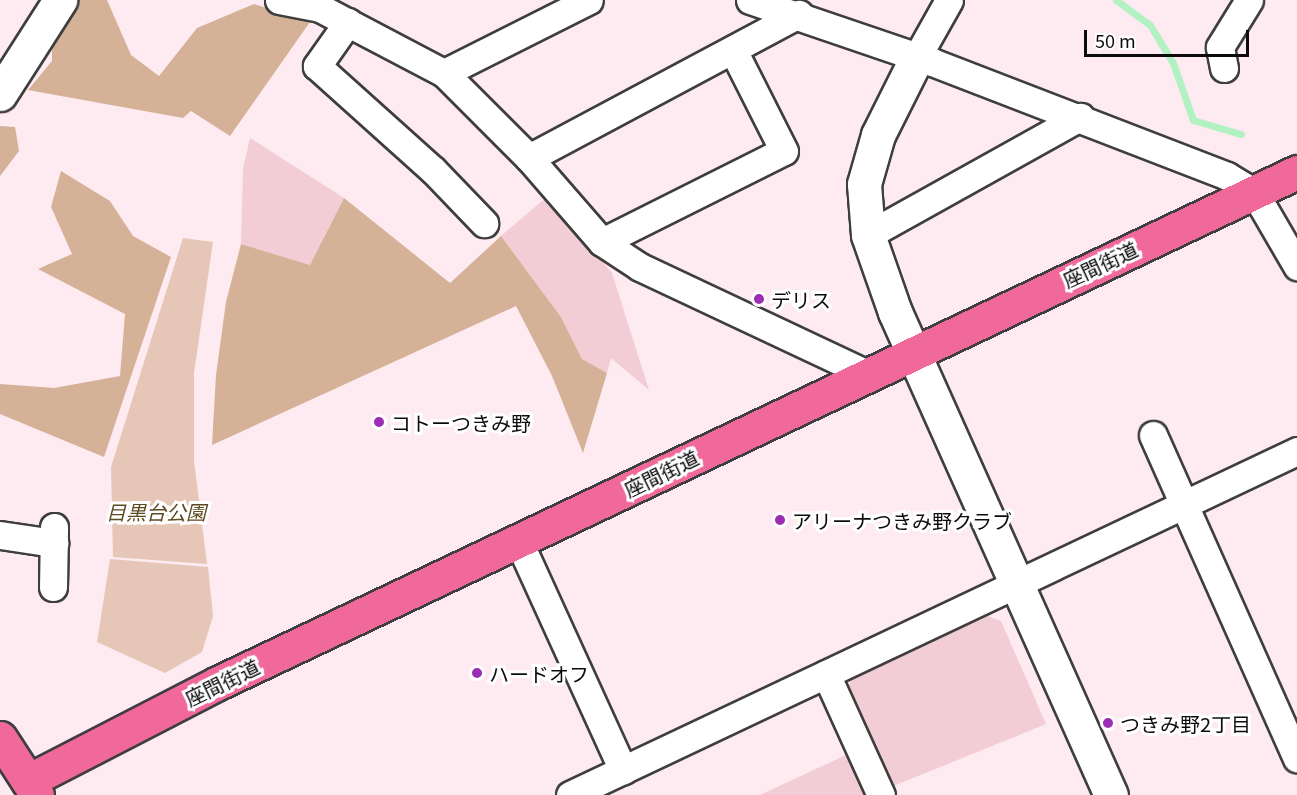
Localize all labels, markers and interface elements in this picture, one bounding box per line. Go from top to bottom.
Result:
scale bar [1087,18,1252,56]
text: 50 m [1095,27,1136,53]
street label: 座間街道 [1059,236,1141,292]
place label: デリス [771,287,831,311]
marker: デリス [752,292,766,306]
place label: コトーつきみ野 [391,410,531,434]
marker: コトーつきみ野 [372,415,386,429]
street label: 座間街道 [620,445,702,501]
park label: 目黒台公園 [106,499,206,523]
place label: アリーナつきみ野クラブ [792,508,1012,532]
marker: アリーナつきみ野クラブ [773,513,787,527]
street label: 座間街道 [181,654,263,710]
place label: ハードオフ [489,661,589,685]
marker: ハードオフ [470,666,484,680]
place label: つきみ野2丁目 [1120,711,1251,735]
marker: つきみ野2丁目 [1101,716,1115,730]

